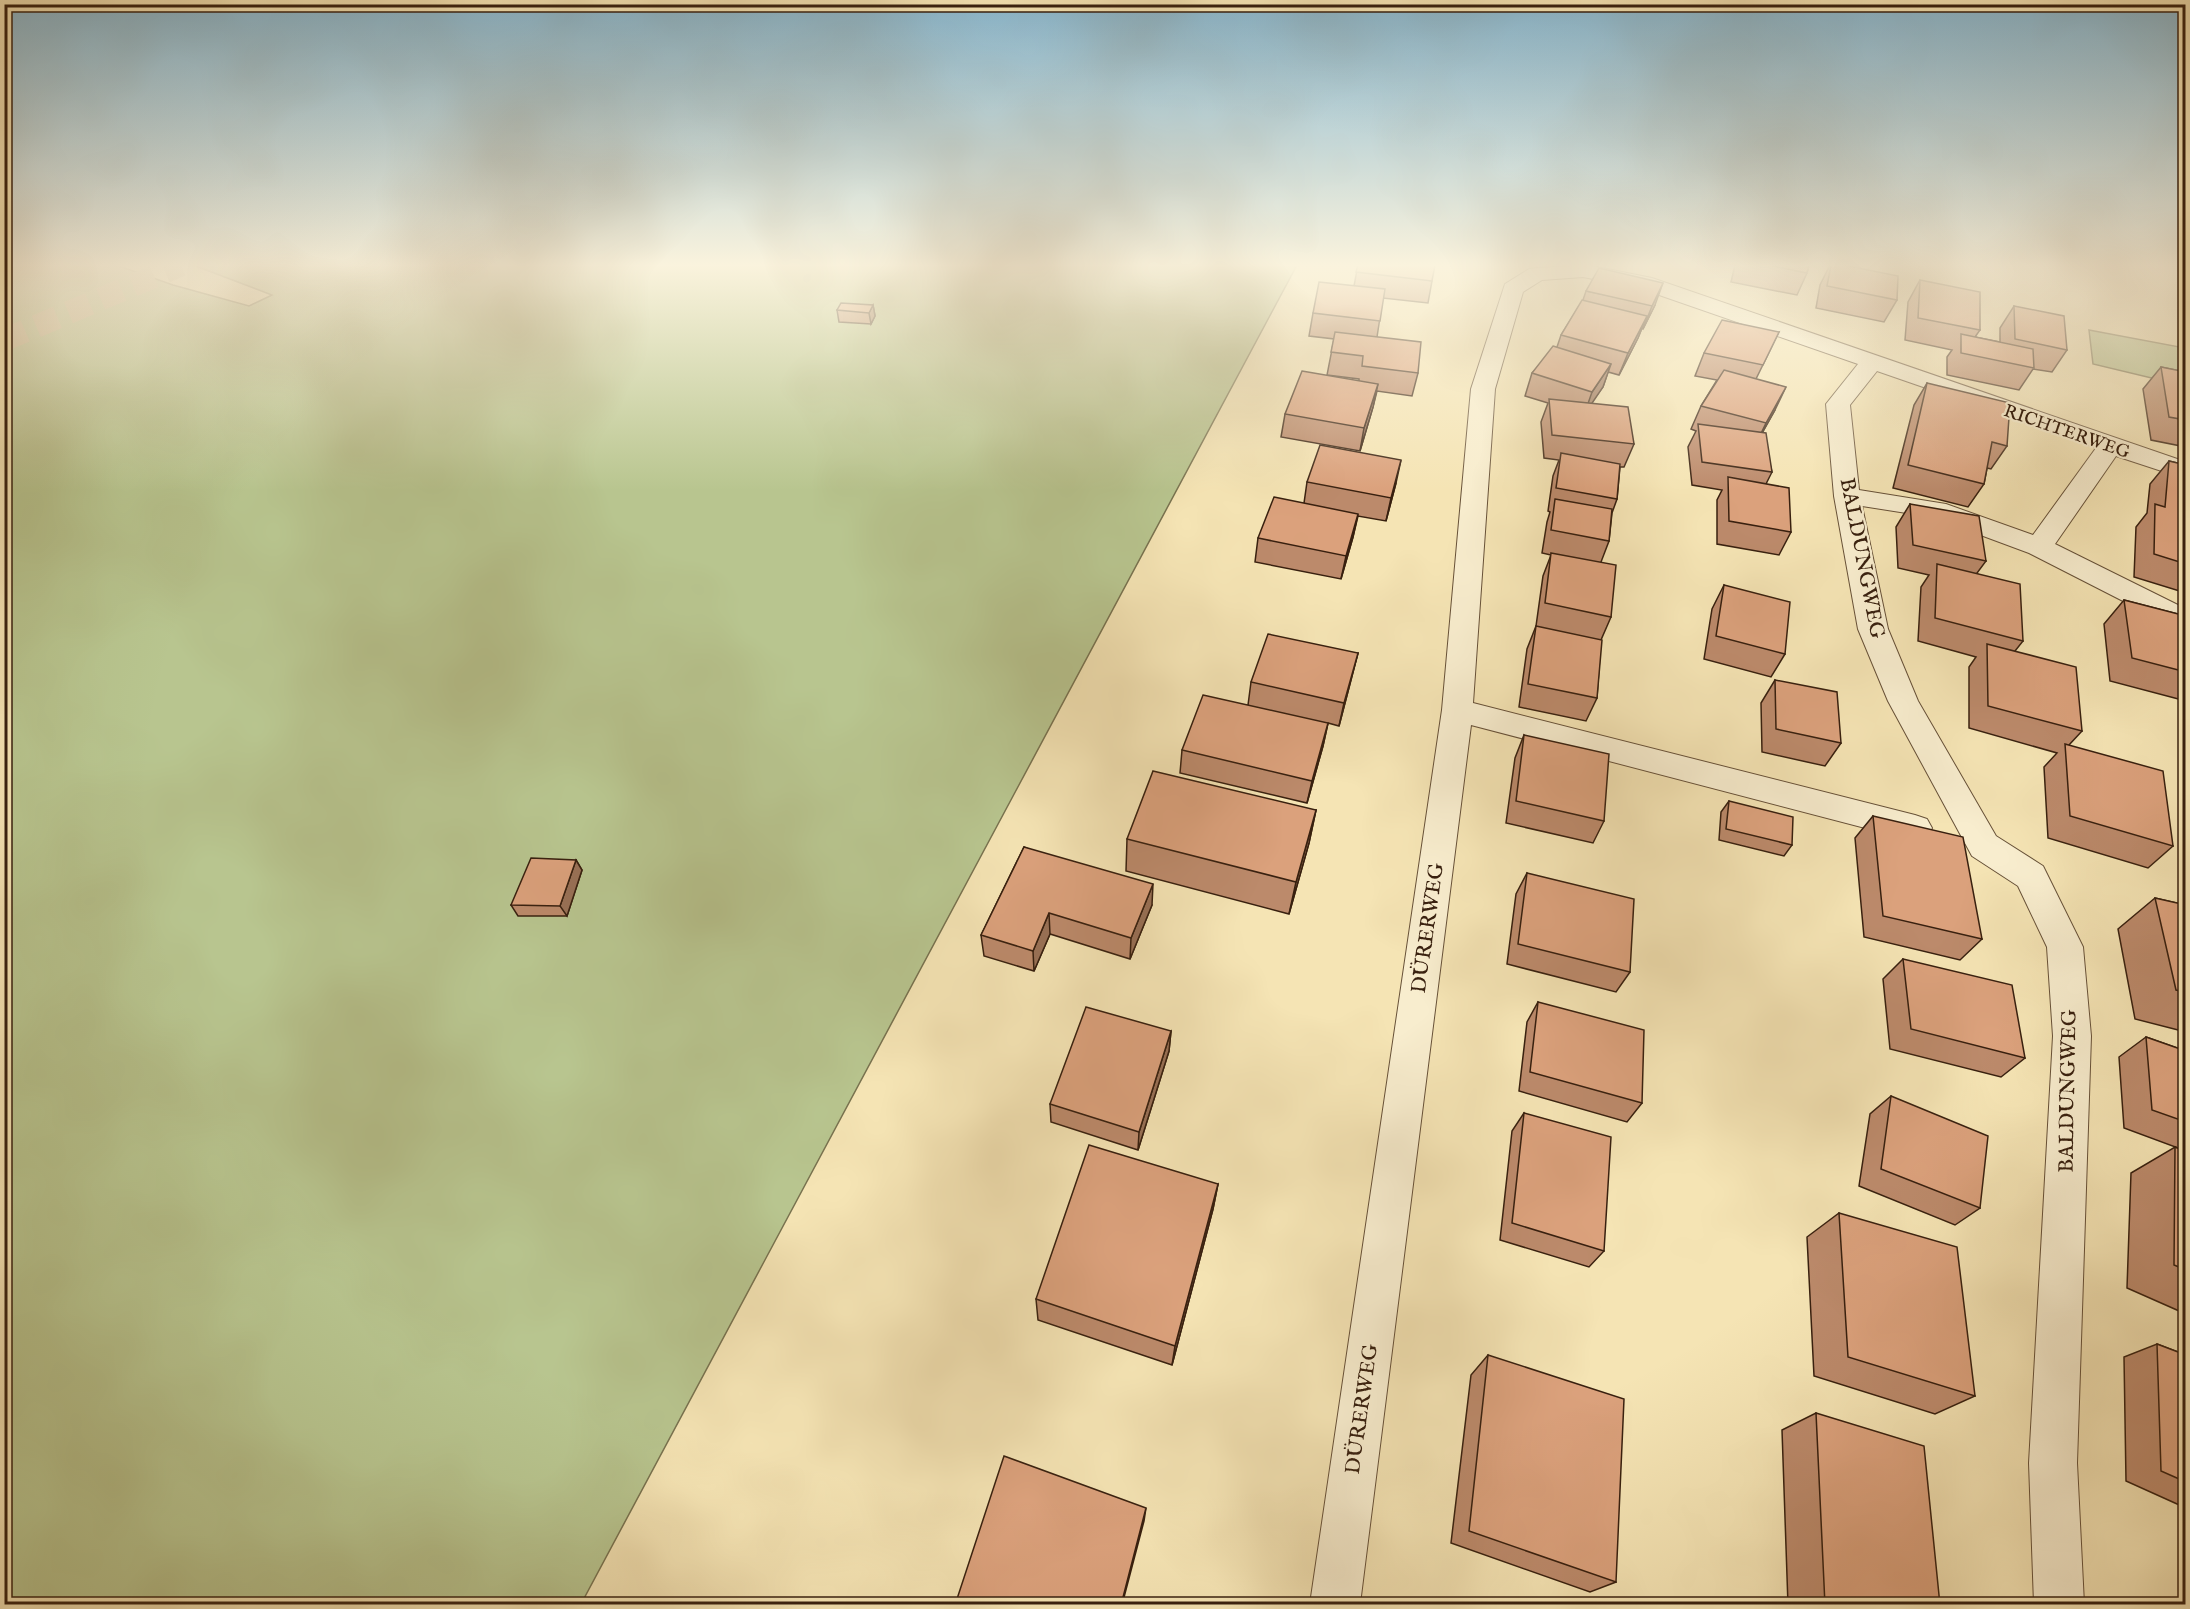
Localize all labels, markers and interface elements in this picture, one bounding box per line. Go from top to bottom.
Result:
street label: RICHTERWEG [2000,400,2133,465]
street label: BALDUNGWEG [1833,476,1890,641]
street label: DÜRERWEG [1406,861,1451,995]
street label: BALDUNGWEG [2054,1009,2083,1173]
street label: DÜRERWEG [1340,1342,1385,1476]

